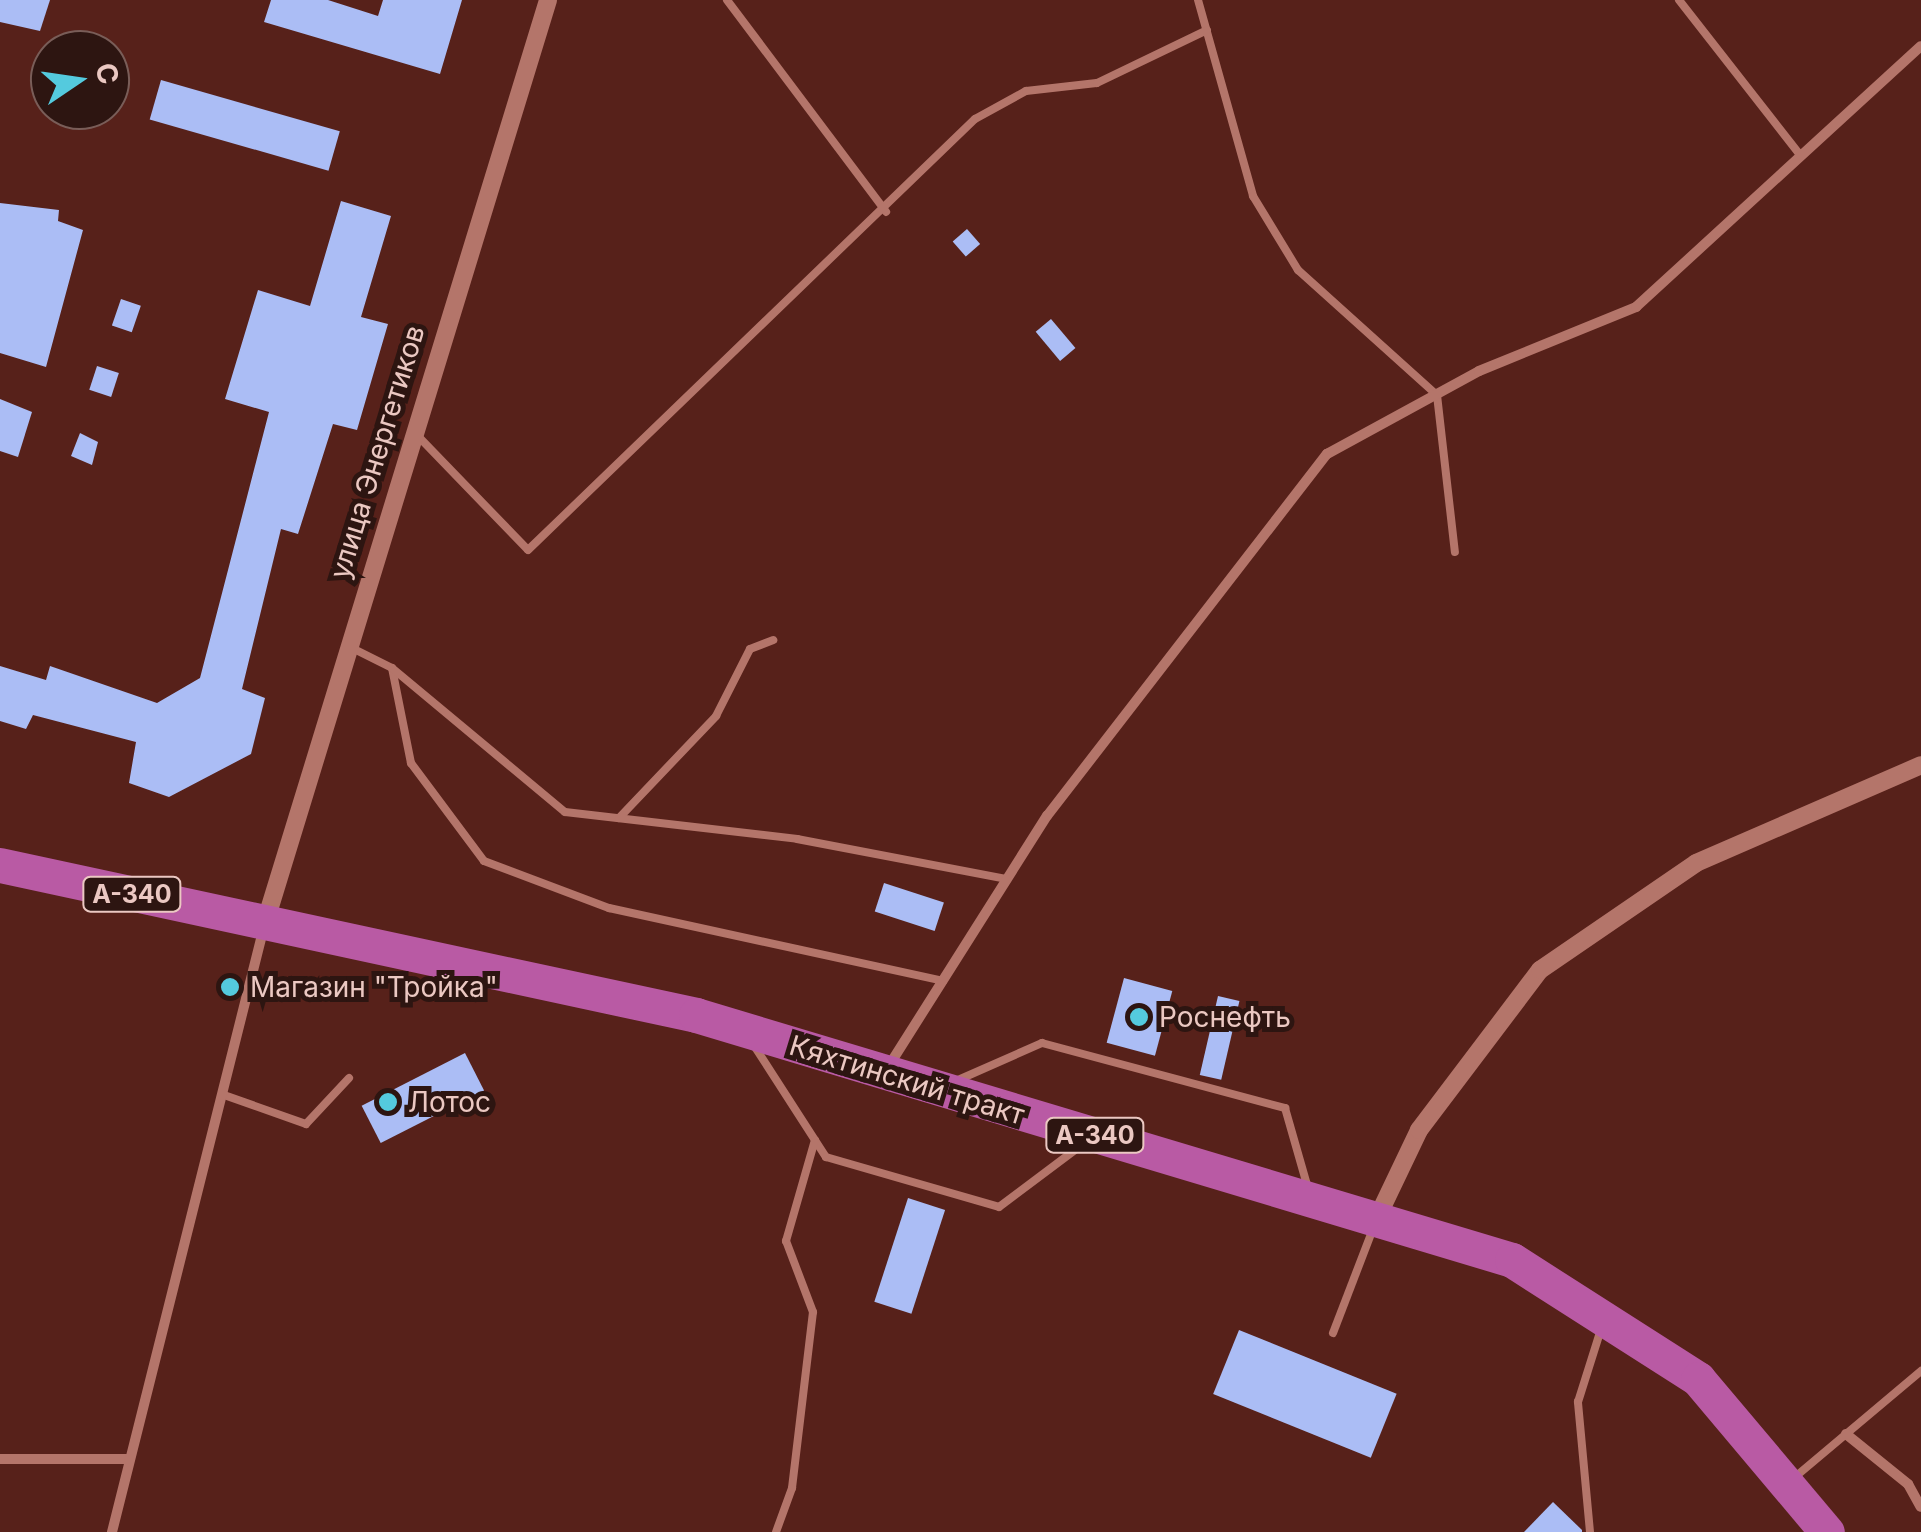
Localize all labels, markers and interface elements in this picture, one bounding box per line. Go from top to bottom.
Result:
north arrow [30,30,130,130]
text: С [88,60,126,88]
street label: улица Энергетиков [322,321,432,583]
road number: А-340 [82,874,182,914]
place label: Магазин "Тройка" [250,970,498,1004]
marker: Магазин "Тройка" [219,976,241,998]
place label: Роснефть [1159,1000,1291,1034]
marker: Роснефть [1128,1006,1150,1028]
street label: Кяхтинский тракт [786,1028,1028,1132]
place label: Лотос [408,1085,491,1119]
marker: Лотос [377,1091,399,1113]
road number: А-340 [1045,1115,1145,1155]

